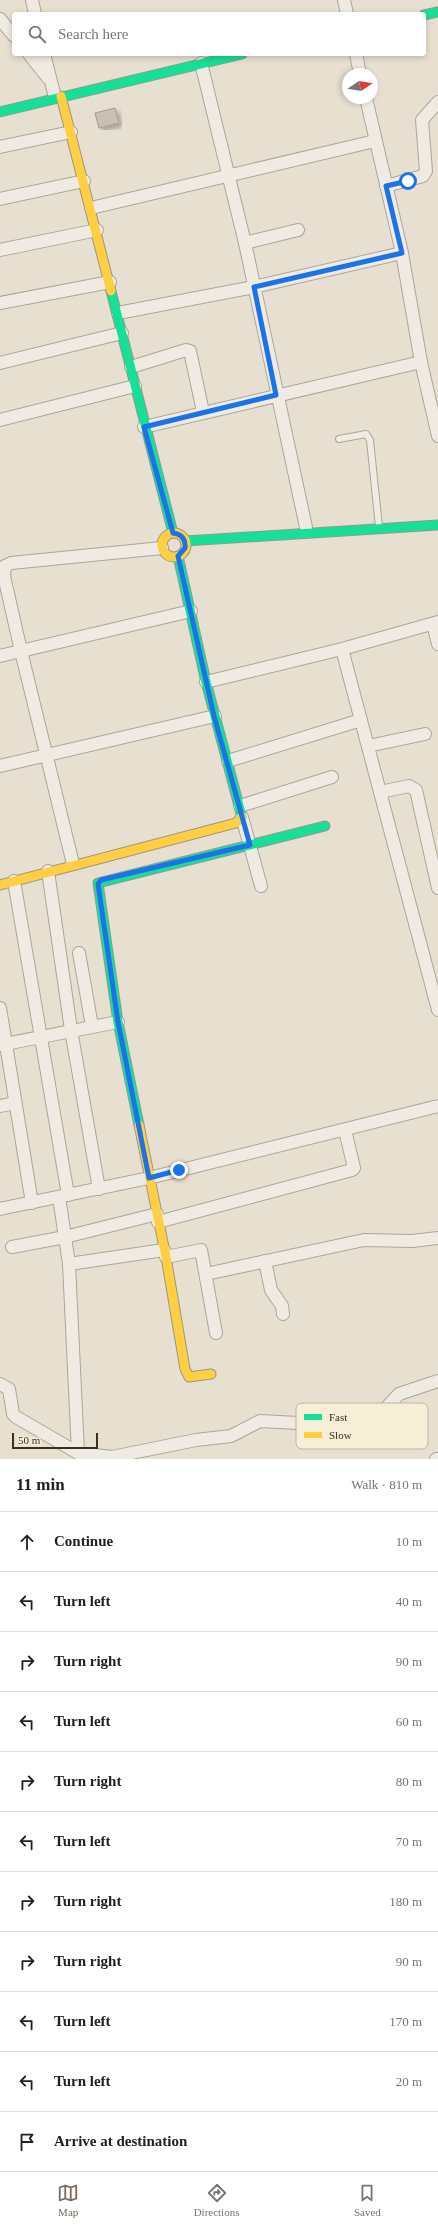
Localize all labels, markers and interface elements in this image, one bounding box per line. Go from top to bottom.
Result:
search box [12,12,426,56]
icon: search [26,23,48,45]
text: Search here [58,26,128,42]
north arrow [342,68,378,104]
route start [399,172,417,190]
route end [170,1161,188,1179]
legend [296,1403,428,1449]
text: Fast [329,1411,347,1423]
text: Slow [329,1429,352,1441]
scale bar [12,1431,98,1450]
text: 50 m [18,1434,40,1446]
text: 11 min [16,1475,65,1494]
text: Walk · 810 m [351,1477,422,1492]
icon: ahead [16,1531,38,1553]
text: Continue [54,1533,113,1549]
text: 10 m [396,1534,422,1549]
icon: left [16,1591,38,1613]
text: Turn left [54,1593,111,1609]
text: 40 m [396,1594,422,1609]
icon: right [16,1651,38,1673]
text: Turn right [54,1653,121,1669]
text: 90 m [396,1654,422,1669]
icon: left [16,1711,38,1733]
text: Turn left [54,1713,111,1729]
text: 60 m [396,1714,422,1729]
icon: right [16,1771,38,1793]
text: Turn right [54,1773,121,1789]
text: 80 m [396,1774,422,1789]
icon: left [16,1831,38,1853]
text: Turn left [54,1833,111,1849]
text: 70 m [396,1834,422,1849]
icon: right [16,1891,38,1913]
text: Turn right [54,1893,121,1909]
text: 180 m [389,1894,422,1909]
icon: right [16,1951,38,1973]
text: Turn right [54,1953,121,1969]
text: 90 m [396,1954,422,1969]
icon: left [16,2011,38,2033]
text: Turn left [54,2013,111,2029]
text: 170 m [389,2014,422,2029]
icon: left [16,2071,38,2093]
text: Turn left [54,2073,111,2089]
text: 20 m [396,2074,422,2089]
icon: arrive [16,2131,38,2153]
text: Arrive at destination [54,2133,187,2149]
tab: Map [57,2182,79,2218]
tab: Directions [194,2182,239,2218]
tab: Saved [354,2182,381,2218]

